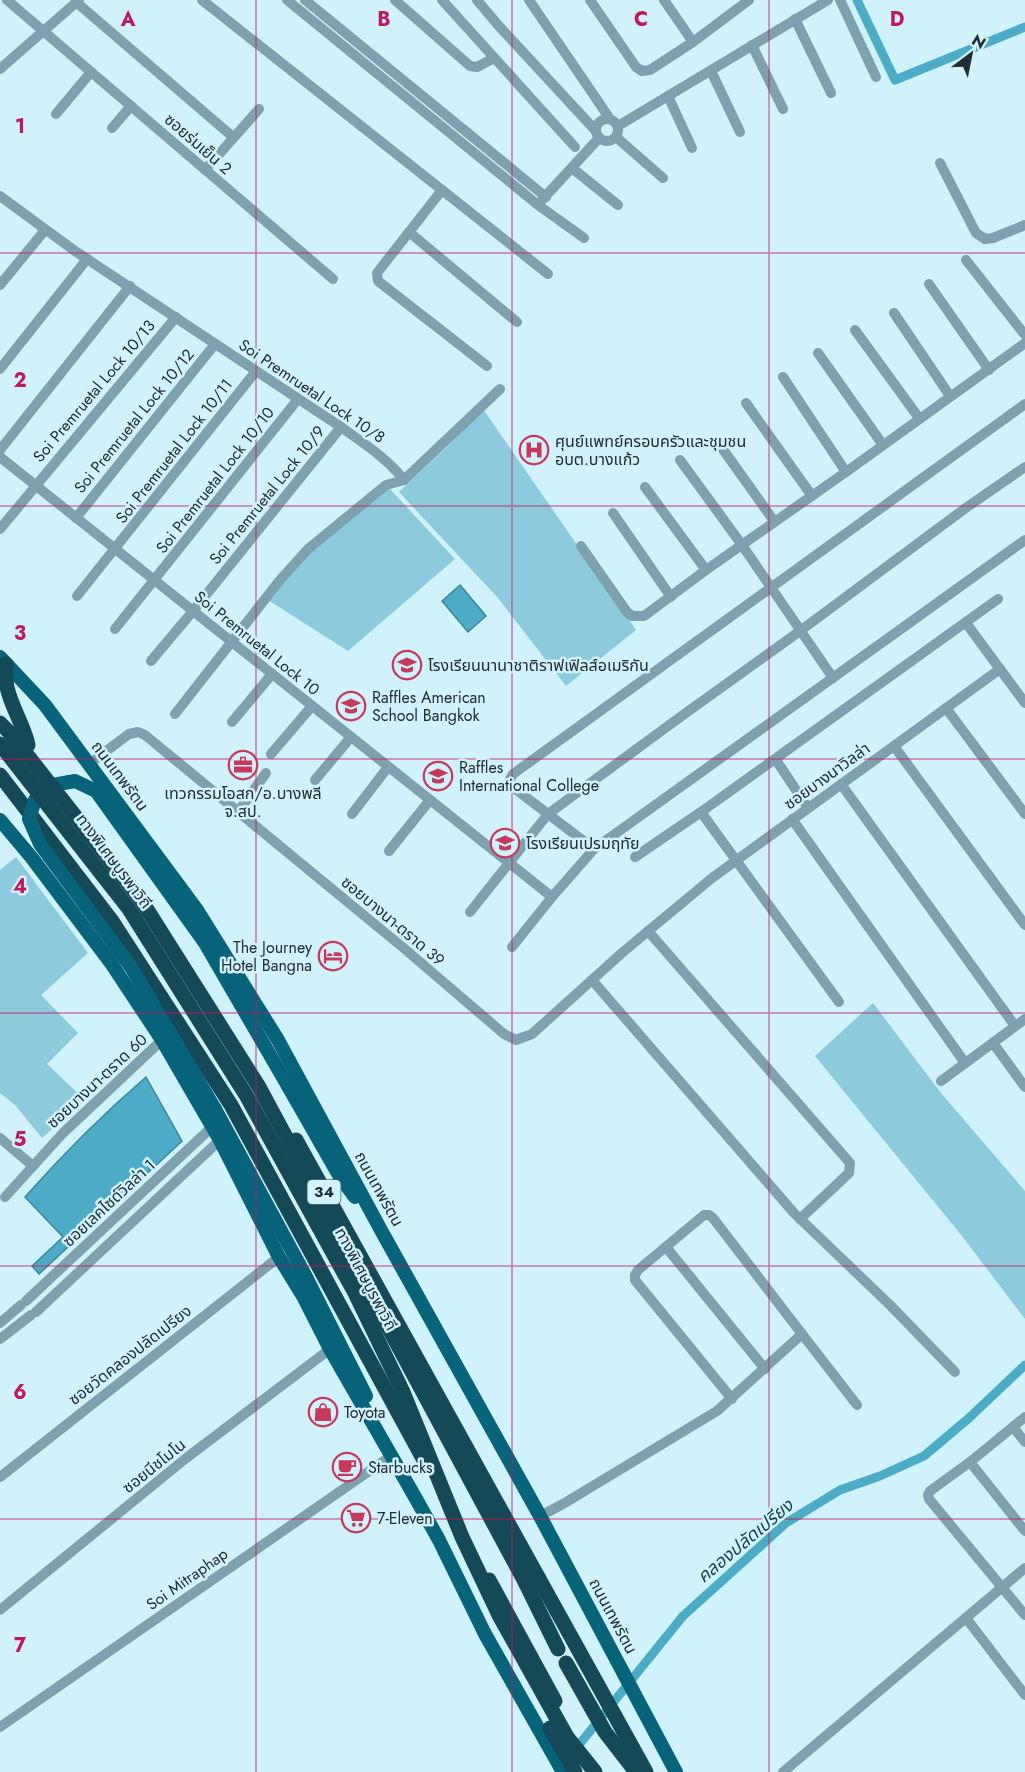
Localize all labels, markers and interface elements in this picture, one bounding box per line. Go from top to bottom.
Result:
text: A [120,5,136,34]
text: B [377,5,391,34]
text: C [634,5,648,34]
text: D [890,5,904,34]
north arrow [941,24,1001,84]
text: N [967,29,990,55]
street label: ซอยร่มเย็น 2 [159,108,237,180]
text: 1 [15,112,25,141]
street label: Soi Premruetal Lock 10/13 [28,315,161,467]
street label: Soi Premruetal Lock 10/8 [234,333,390,449]
street label: Soi Premruetal Lock 10/12 [68,344,200,498]
text: 2 [13,366,27,395]
street label: Soi Premruetal Lock 10/11 [110,374,238,528]
street label: Soi Premruetal Lock 10/10 [150,402,280,558]
street label: Soi Premruetal Lock 10/9 [204,421,330,569]
place label: ศุนย์แพทย์ครอบครัวและชุมชน อบต.บางแก้ว [555,430,746,471]
hospital icon: ศุนย์แพทย์ครอบครัวและชุมชน อบต.บางแก้ว [518,434,550,466]
street label: Soi Premruetal Lock 10 [189,585,325,701]
text: 3 [14,619,26,648]
school or university icon: โรงเรียนนานาชาติราฟเฟิลส์อเมริกัน [391,649,423,681]
place label: โรงเรียนนานาชาติราฟเฟิลส์อเมริกัน [428,654,649,677]
place label: Raffles American School Bangkok [372,686,486,727]
school or university icon: Raffles American School Bangkok [335,690,367,722]
street label: ถนนเทพรัตน [86,736,154,816]
street label: ซอยบางนาวิลล่า [779,737,875,815]
office icon: เทวกรรมโอสก/อ.บางพลี จ.สป. [227,749,259,781]
place label: Raffles International College [459,756,599,797]
school or university icon: Raffles International College [422,760,454,792]
place label: เทวกรรมโอสก/อ.บางพลี จ.สป. [164,782,322,823]
street label: ทางพิเศษบูรพาวิถี [71,809,157,913]
school or university icon: โรงเรียนเปรมฤทัย [489,827,521,859]
place label: โรงเรียนเปรมฤทัย [526,832,640,855]
street label: ซอยบางนา-ตราด 39 [336,871,450,971]
text: 4 [13,872,27,901]
place label: The Journey Hotel Bangna [221,936,313,977]
hotel icon: The Journey Hotel Bangna [317,940,349,972]
street label: ซอยบางนา-ตราด 60 [42,1028,152,1134]
text: 5 [14,1125,27,1154]
street label: ถนนเทพรัตน [349,1147,409,1231]
street label: ซอยเลคไซด์วิลล่า 1 [58,1154,160,1252]
road number: 34 [308,1180,340,1204]
street label: ทางพิเศษบูรพาวิถี [329,1224,403,1334]
street label: ซอยวัดคลองปลัดเปรียง [63,1299,197,1411]
text: 6 [13,1378,27,1407]
shop icon: Toyota [307,1396,339,1428]
place label: Toyota [344,1401,385,1424]
street label: ซอยนีชโมโน [117,1433,191,1499]
cafe icon: Starbucks [331,1451,363,1483]
place label: Starbucks [368,1456,432,1479]
water label: คลองปลัดเปรียง [691,1492,800,1589]
supermarket icon: 7-Eleven [340,1502,372,1534]
place label: 7-Eleven [377,1507,433,1530]
street label: Soi Mitraphap [142,1542,232,1616]
street label: ถนนเทพรัตน [583,1574,643,1658]
text: 7 [14,1631,27,1660]

